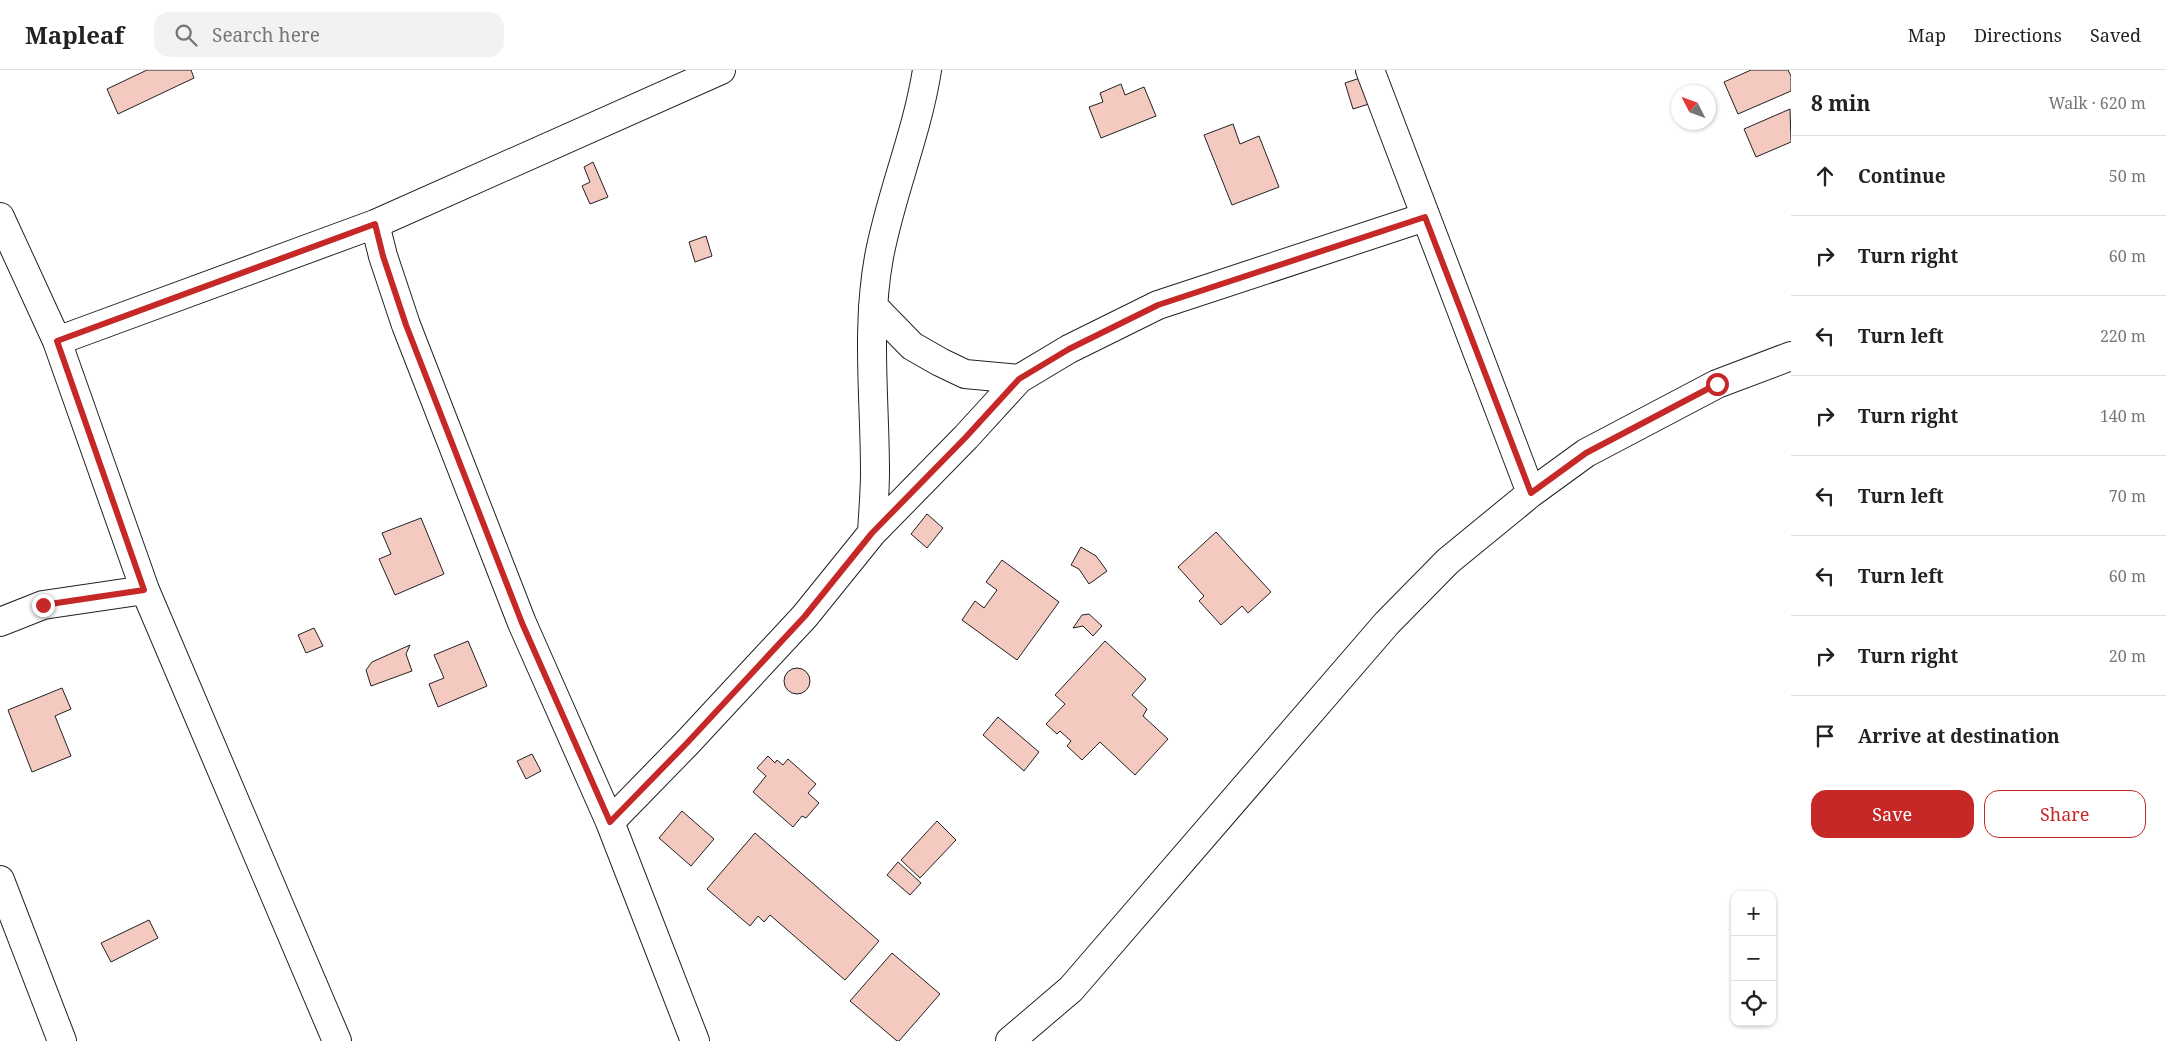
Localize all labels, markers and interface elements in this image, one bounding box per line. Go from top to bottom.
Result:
search box [154,12,504,57]
text: Mapleaf [25,18,124,51]
icon: search [172,21,200,49]
text: Search here [212,22,320,48]
text: Map [1908,23,1946,47]
text: Directions [1974,23,2062,47]
text: Saved [2090,23,2141,47]
north arrow [1671,85,1716,130]
text: 8 min [1811,89,1870,117]
text: Walk · 620 m [2049,92,2146,114]
icon: ahead [1811,162,1839,190]
text: Continue [1858,163,1946,189]
text: 50 m [2109,165,2146,187]
icon: right [1811,242,1839,270]
text: Turn right [1858,243,1958,269]
text: 60 m [2109,245,2146,267]
icon: left [1811,322,1839,350]
text: Turn left [1858,323,1944,349]
text: 220 m [2100,325,2146,347]
route start [1706,373,1729,396]
icon: right [1811,402,1839,430]
text: Turn right [1858,403,1958,429]
text: 140 m [2100,405,2146,427]
icon: left [1811,482,1839,510]
text: Turn left [1858,483,1944,509]
text: 70 m [2109,485,2146,507]
icon: left [1811,562,1839,590]
text: Turn left [1858,563,1944,589]
text: 60 m [2109,565,2146,587]
route end [32,594,55,617]
icon: right [1811,642,1839,670]
text: Turn right [1858,643,1958,669]
text: 20 m [2109,645,2146,667]
icon: arrive [1811,722,1839,750]
text: Arrive at destination [1858,723,2060,749]
button: Save [1811,790,1974,838]
button: Share [1984,790,2146,838]
map controls [1731,891,1776,1026]
button: + [1731,891,1776,936]
button: − [1731,936,1776,981]
button: locate [1731,981,1776,1026]

